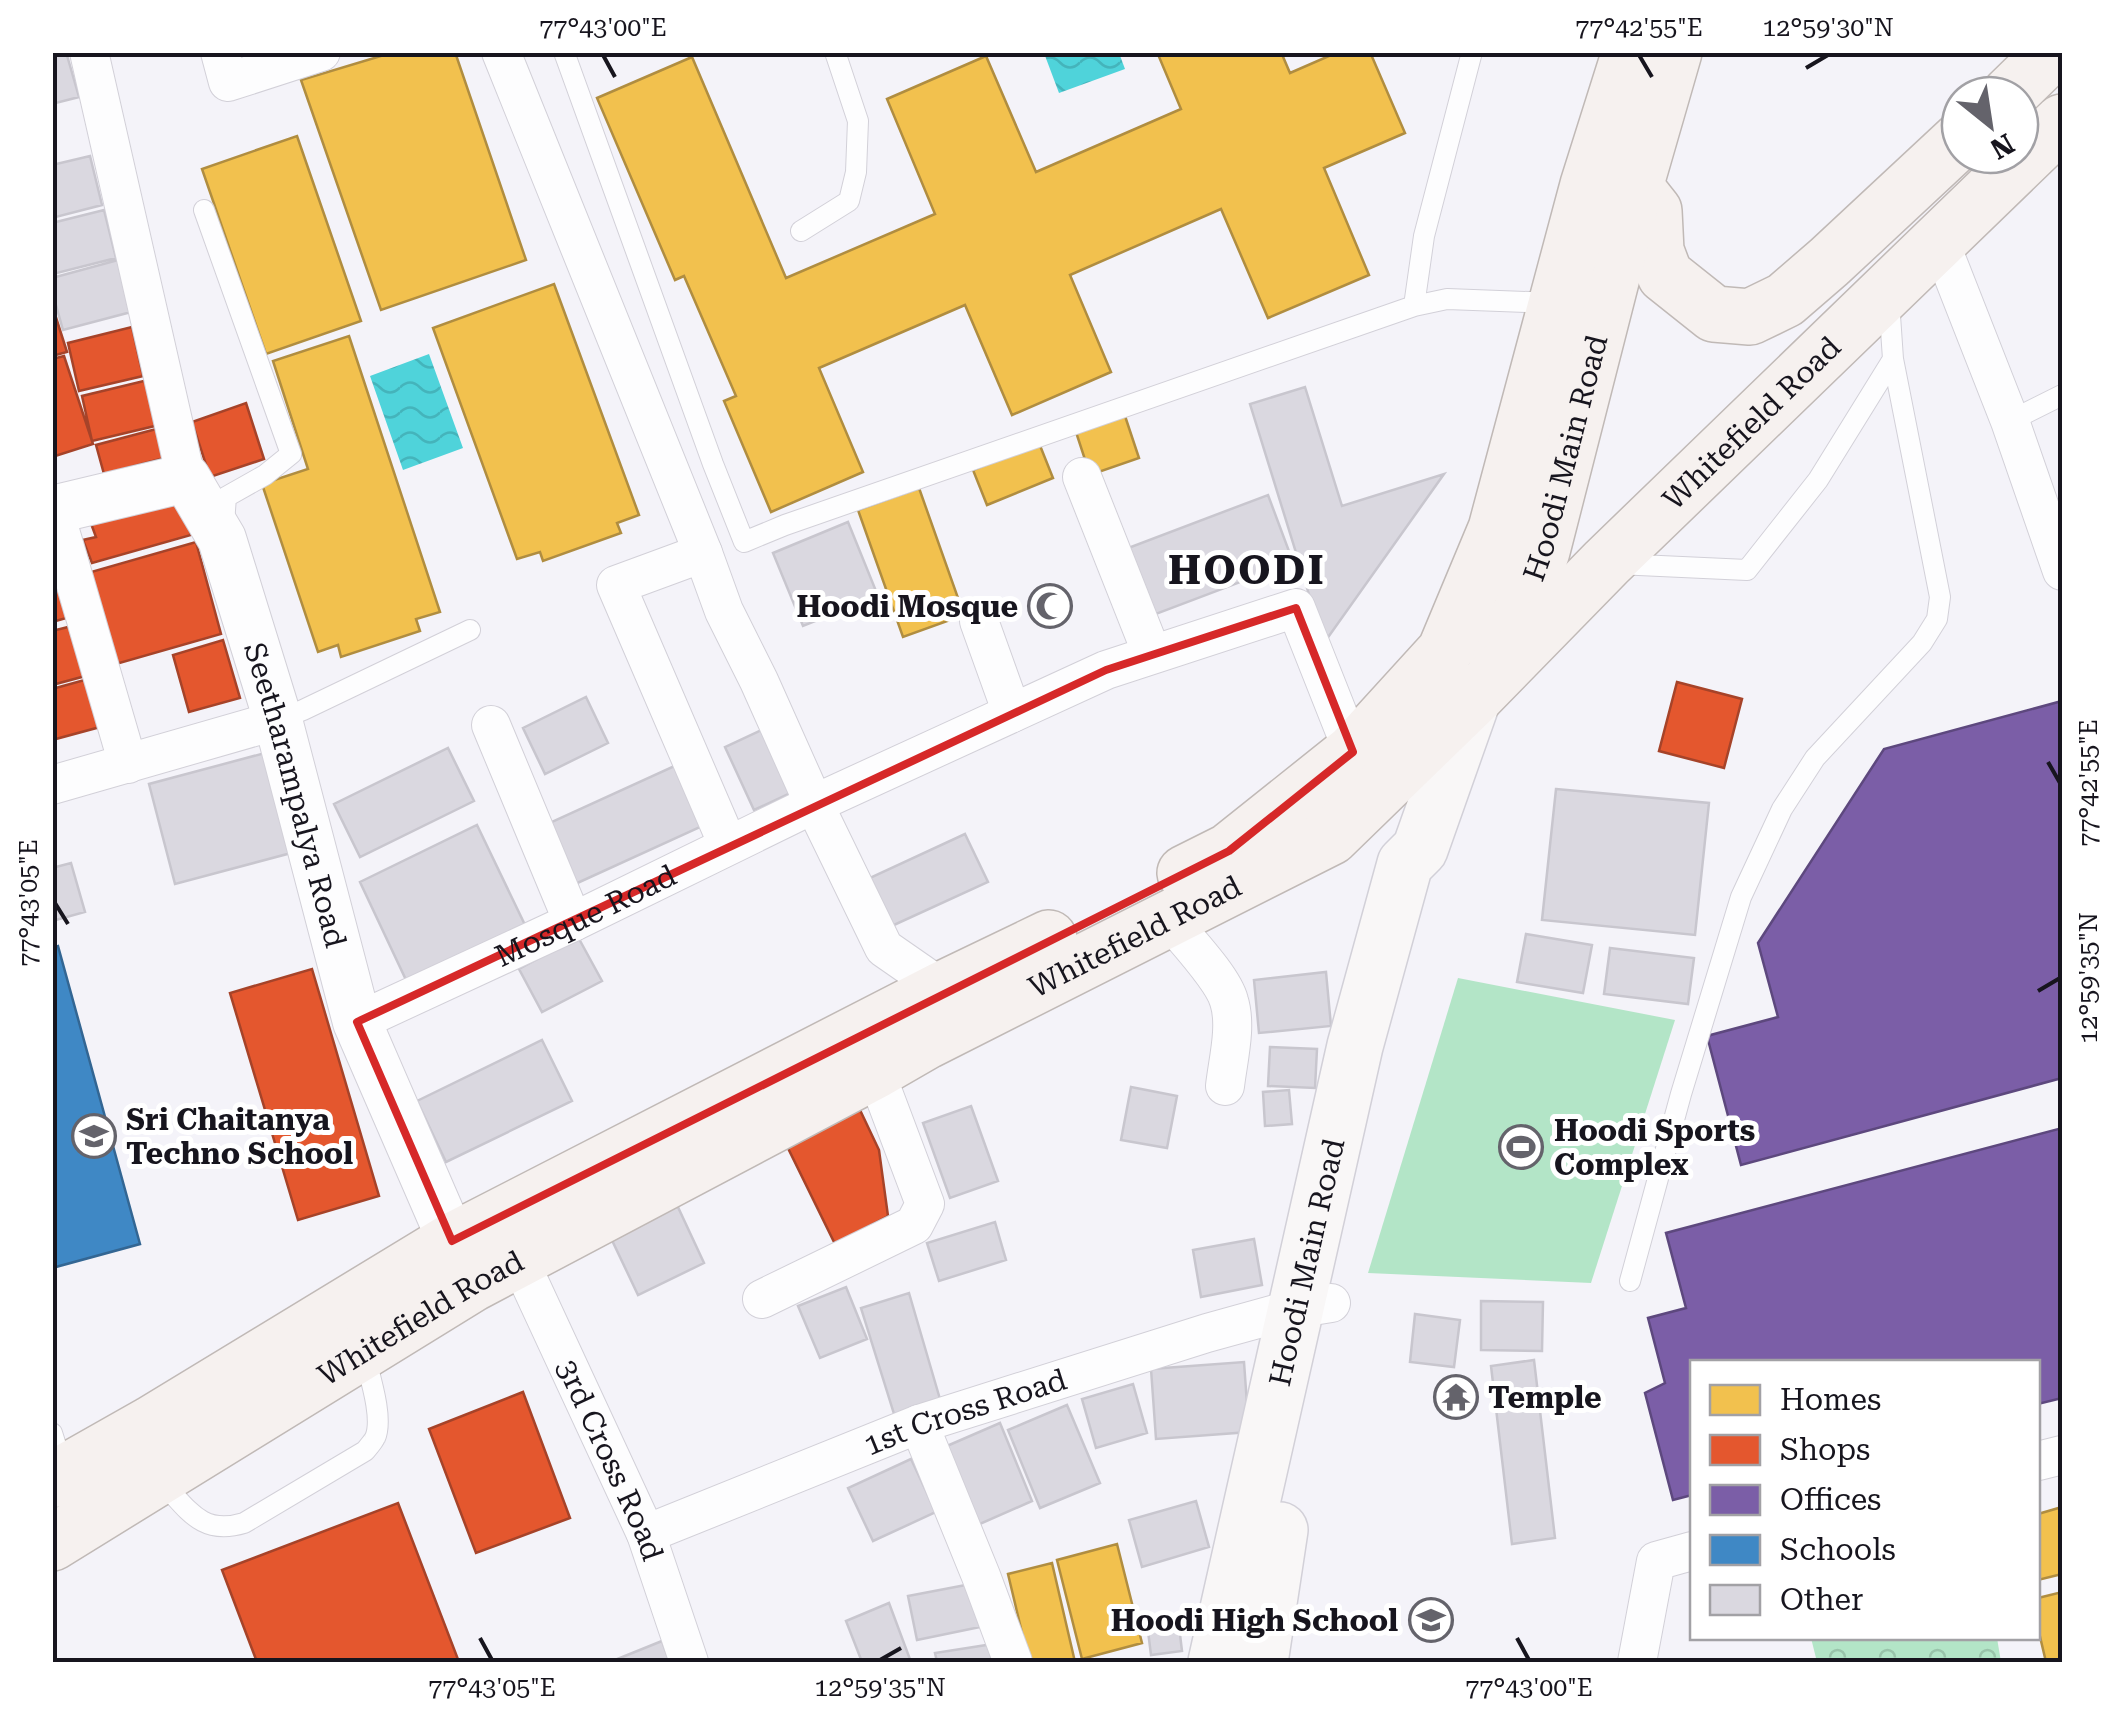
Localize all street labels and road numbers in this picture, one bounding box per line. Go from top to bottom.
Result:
street label: Whitefield Road [1655,329,1847,516]
street label: Hoodi Main Road [1515,331,1614,585]
street label: Seetharampalya Road [238,638,354,951]
street label: Mosque Road [489,857,681,973]
street label: Whitefield Road [1023,868,1247,1004]
street label: Hoodi Main Road [1261,1135,1351,1389]
street label: Whitefield Road [311,1243,529,1392]
street label: 3rd Cross Road [550,1354,671,1565]
street label: 1st Cross Road [859,1361,1071,1462]

